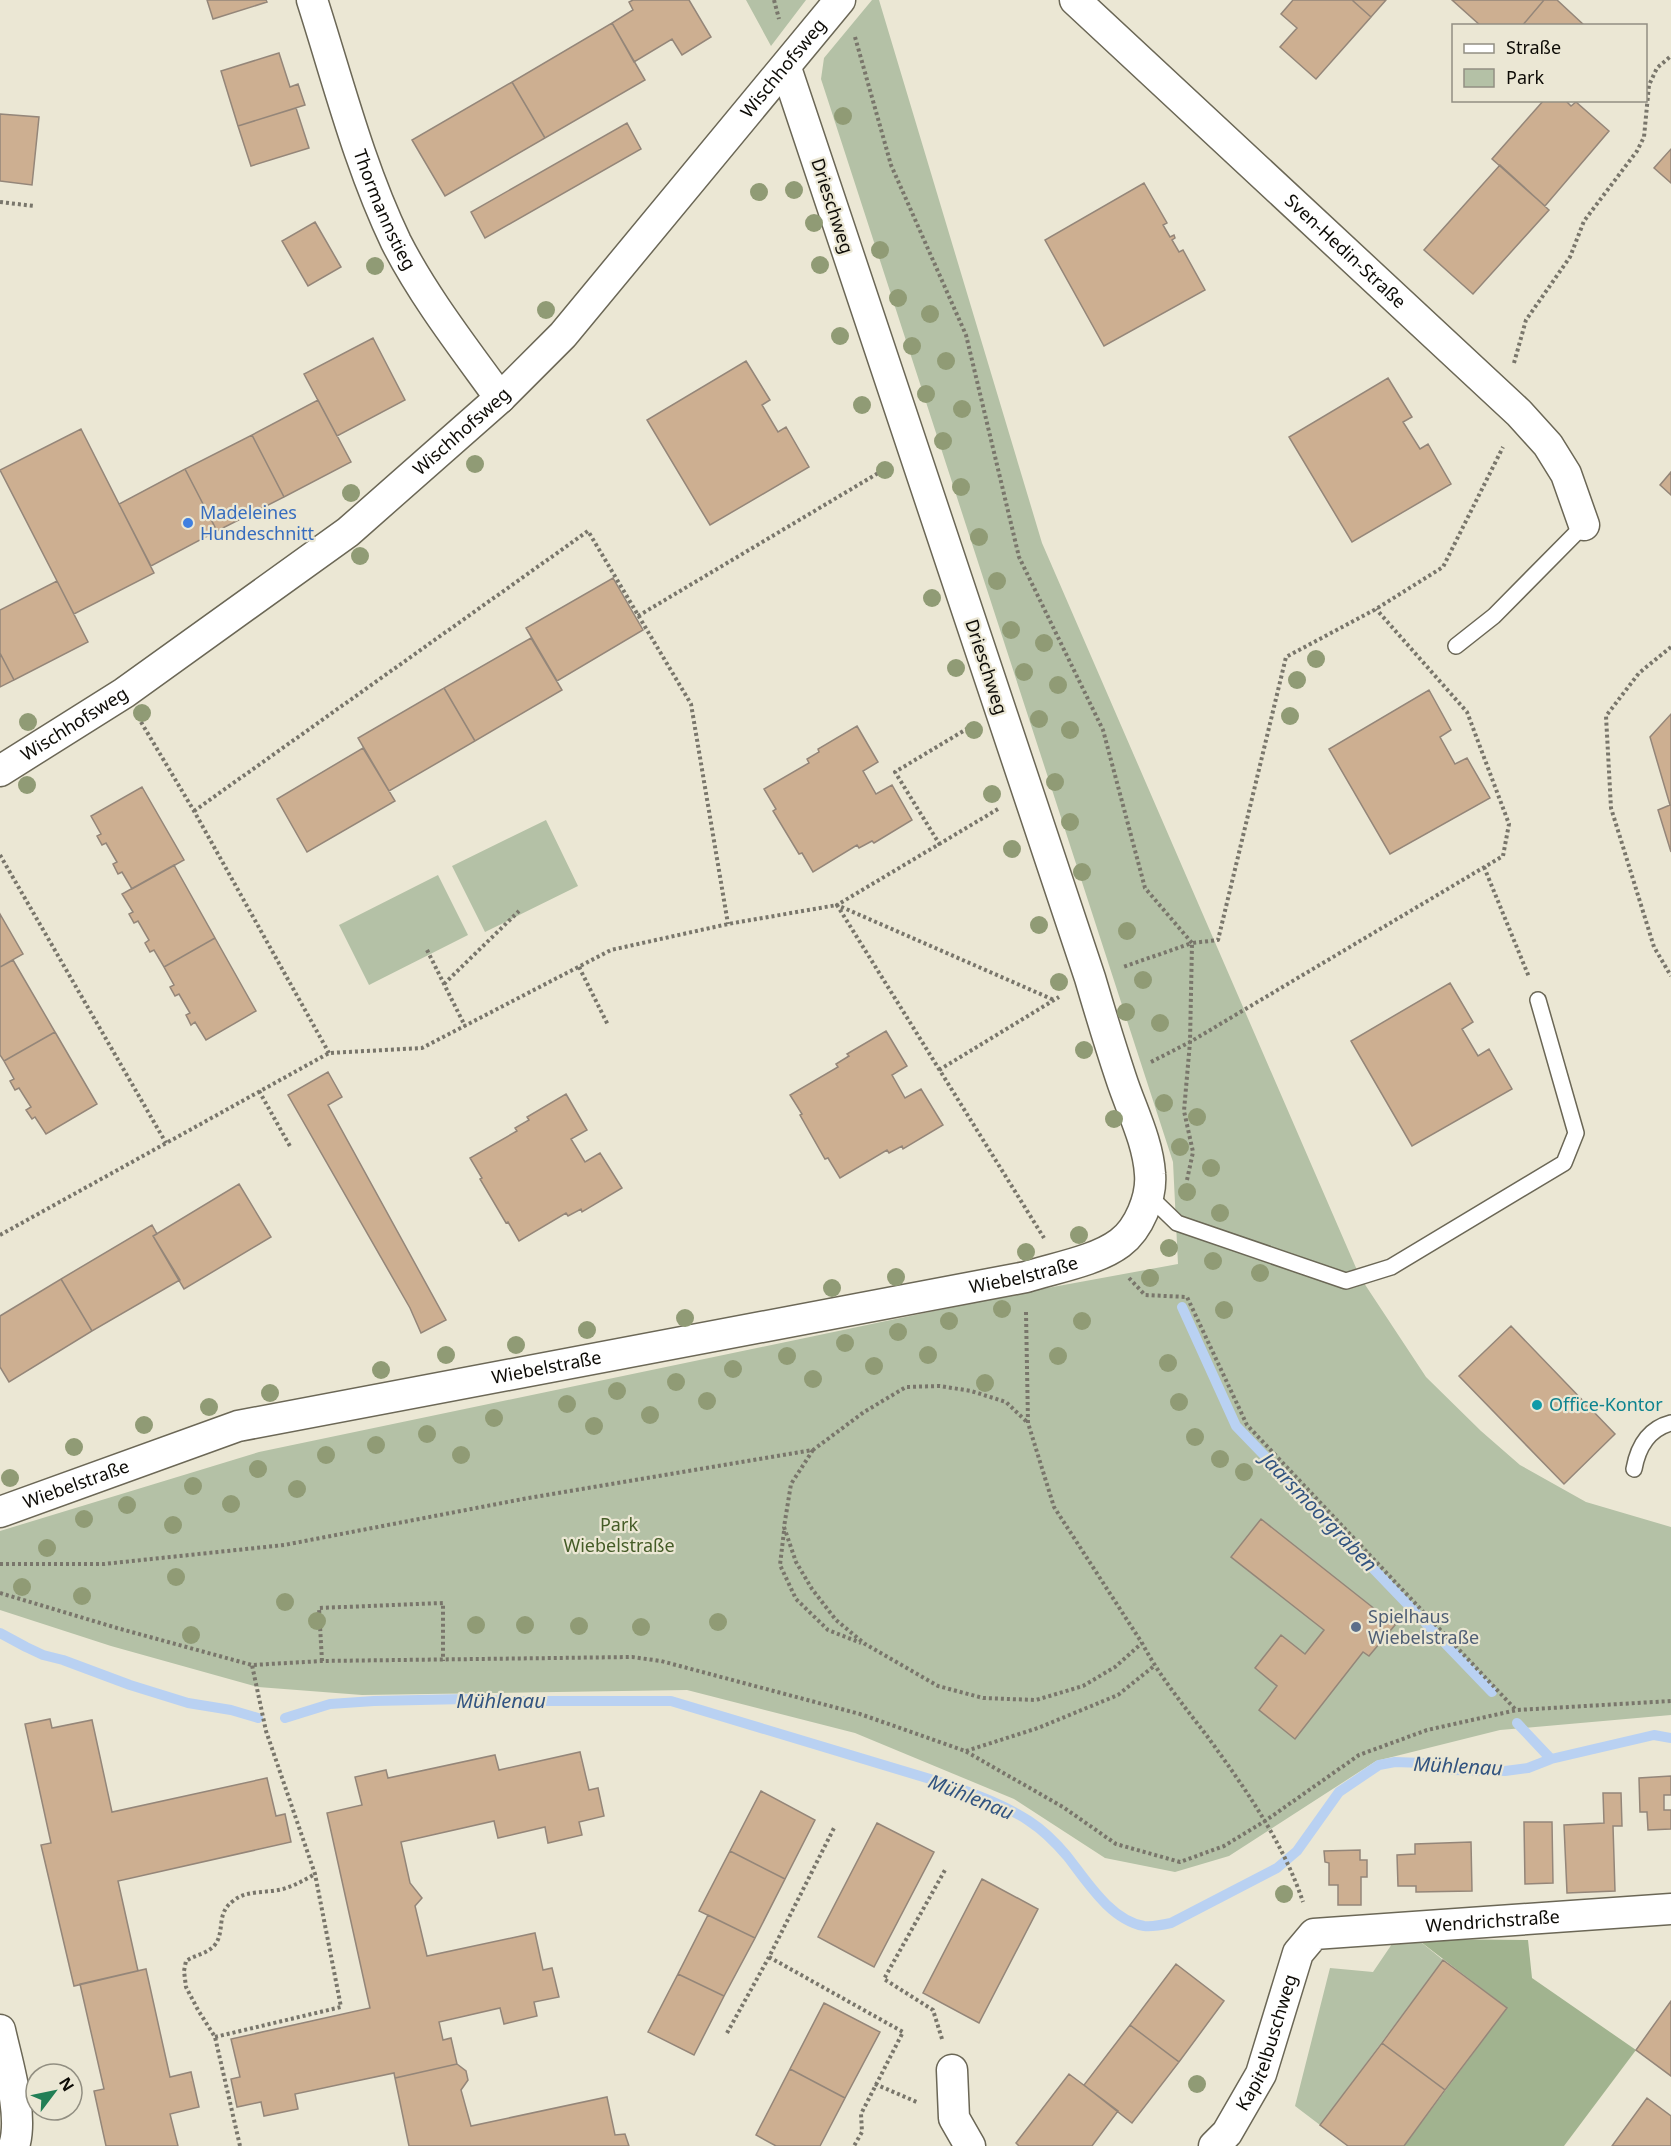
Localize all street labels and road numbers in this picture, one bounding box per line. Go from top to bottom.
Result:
street label: Wischhofsweg [735,13,831,122]
street label: Thormannstieg [349,146,422,274]
street label: Drieschweg [806,155,860,257]
street label: Sven-Hedin-Straße [1280,188,1412,313]
street label: Wischhofsweg [407,382,515,480]
street label: Drieschweg [960,616,1014,718]
street label: Wischhofsweg [16,681,132,766]
street label: Wiebelstraße [967,1250,1081,1299]
street label: Wiebelstraße [489,1345,603,1389]
street label: Wiebelstraße [19,1453,132,1514]
street label: Wendrichstraße [1425,1904,1561,1937]
street label: Kapitelbuschweg [1229,1971,1302,2115]

